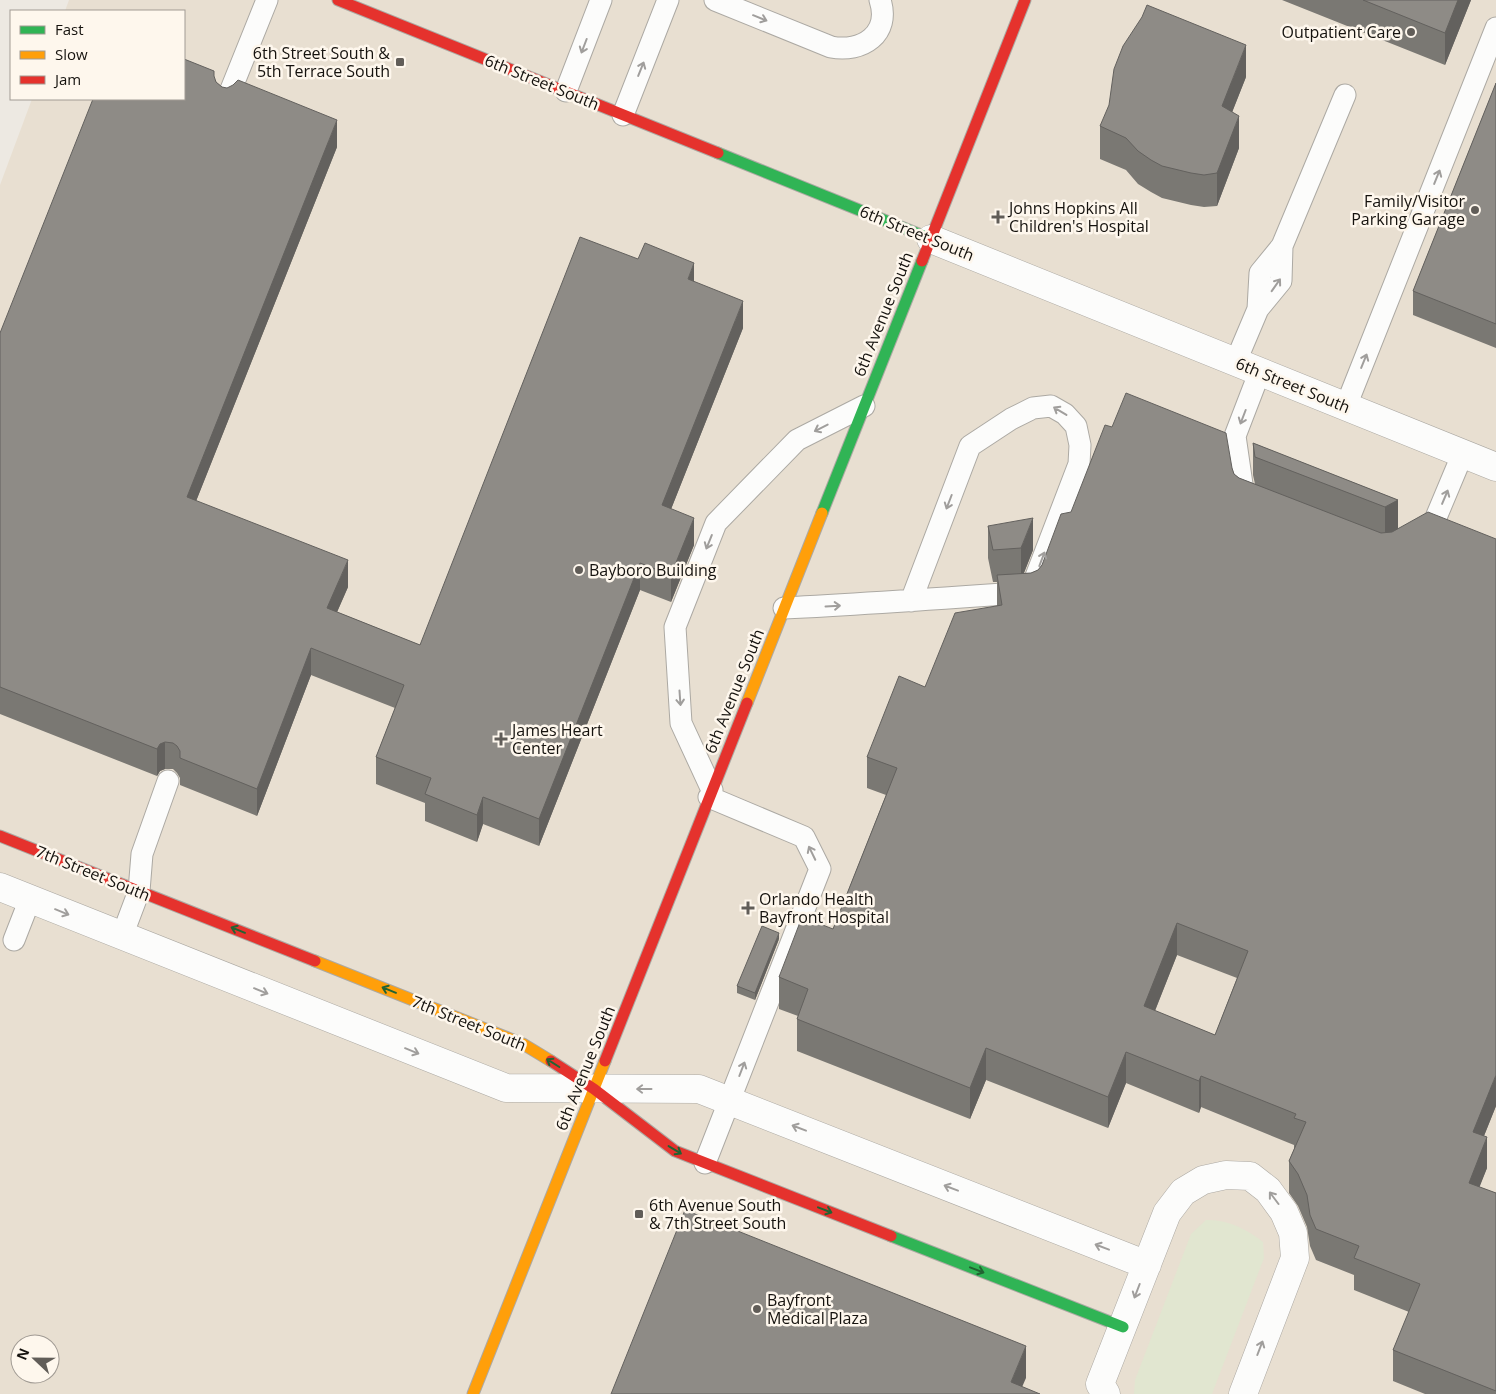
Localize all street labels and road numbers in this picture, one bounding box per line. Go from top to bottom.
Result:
street label: 6th Street South [482,49,602,115]
street label: 6th Street South [857,200,977,266]
street label: 6th Avenue South [848,248,918,380]
street label: 6th Street South [1233,352,1353,418]
street label: 6th Avenue South [699,625,769,757]
street label: 7th Street South [33,840,153,906]
street label: 7th Street South [409,990,529,1056]
street label: 6th Avenue South [550,1002,620,1134]

